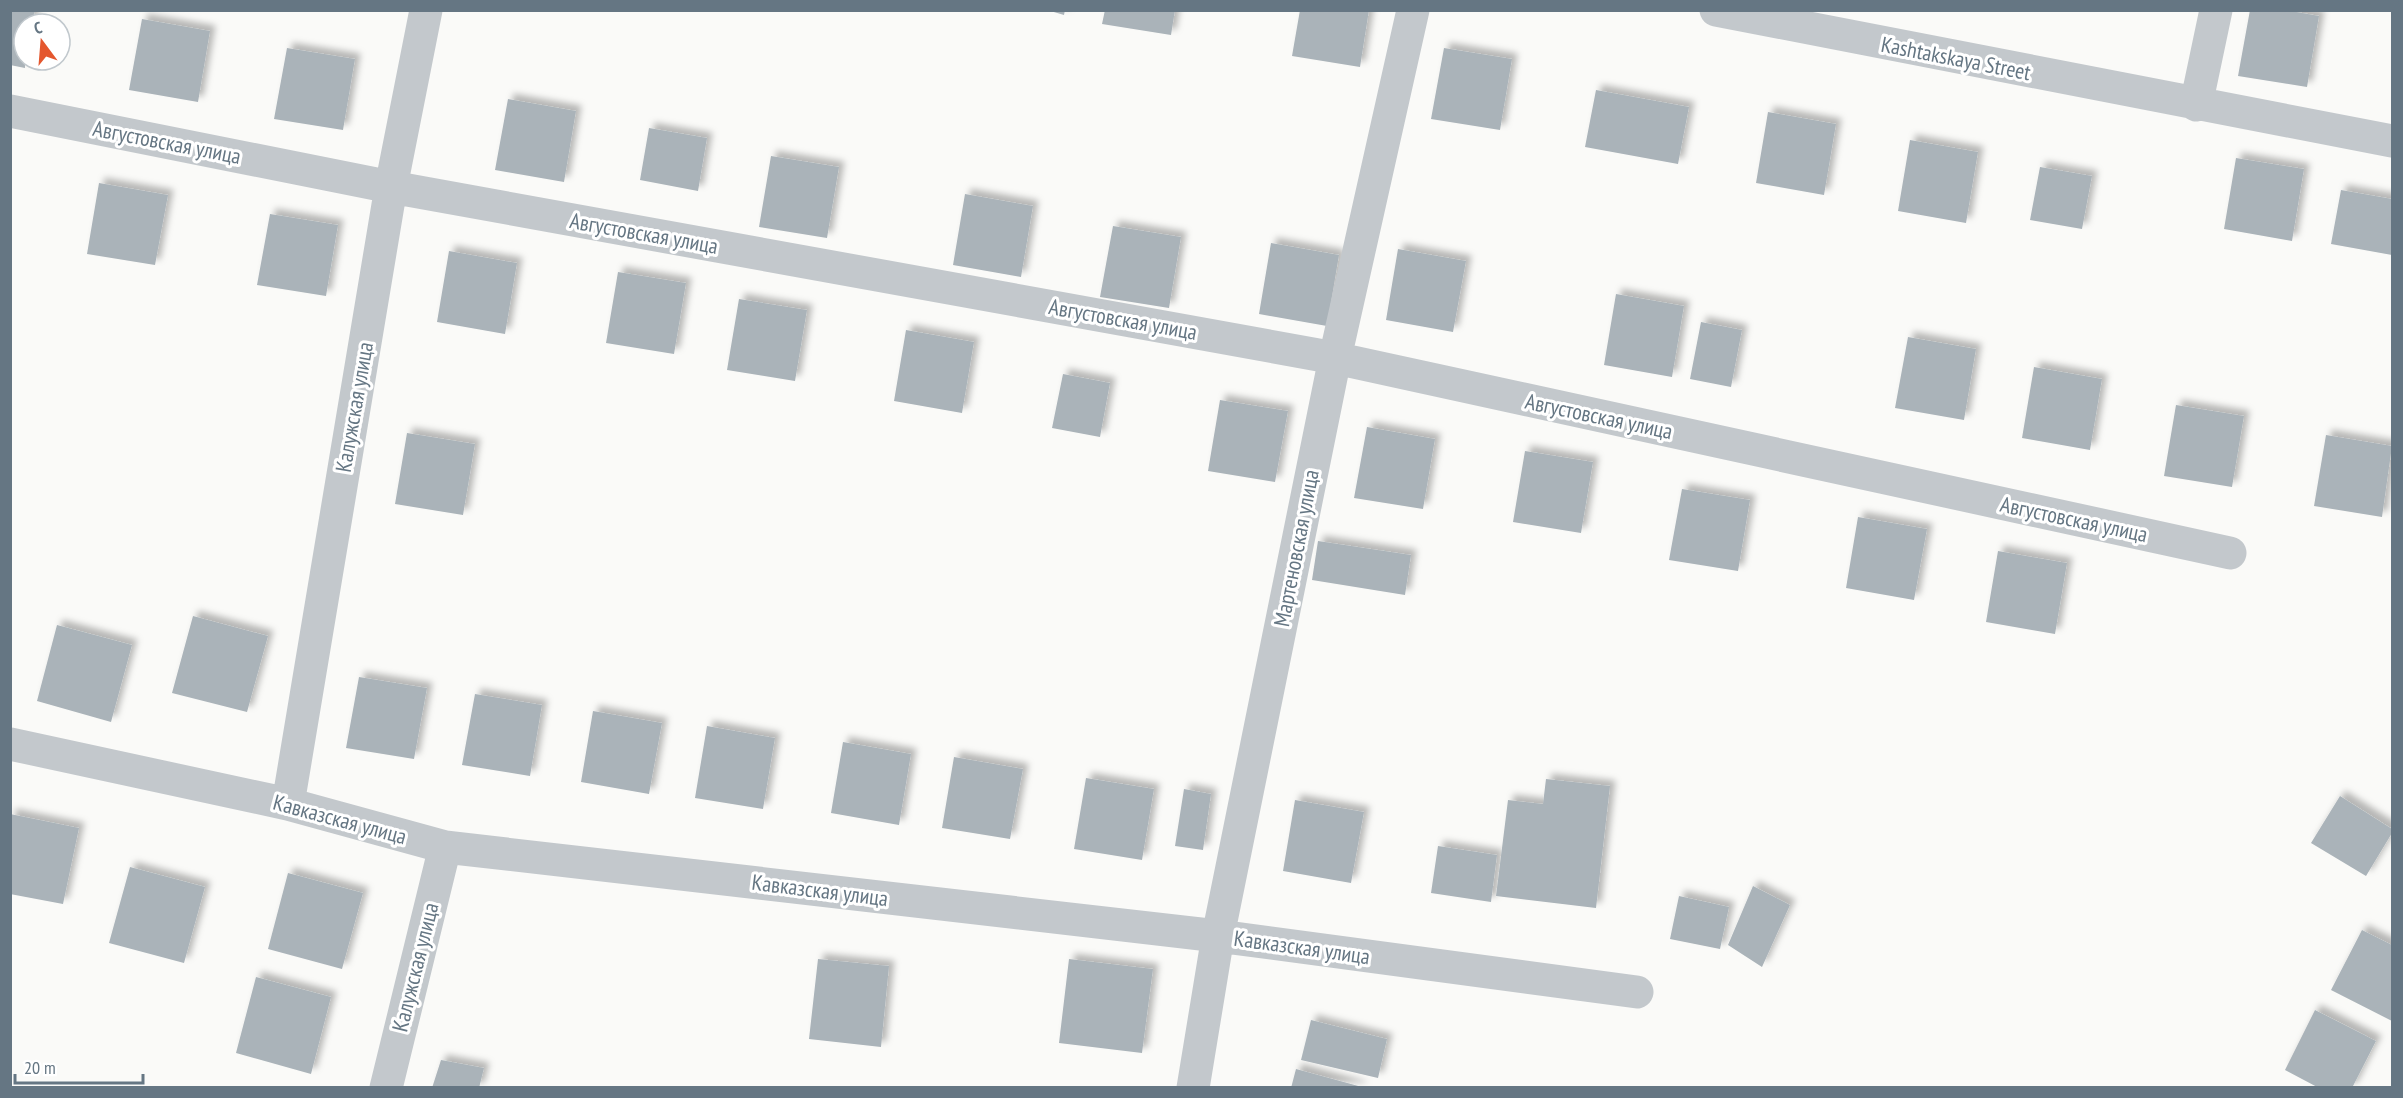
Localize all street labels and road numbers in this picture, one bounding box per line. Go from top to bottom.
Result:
street label: Kashtakskaya Street [1879,30,2033,86]
street label: Августовская улица [91,114,243,170]
street label: Августовская улица [568,206,720,260]
street label: Августовская улица [1047,292,1199,346]
street label: Калужская улица [329,340,379,474]
street label: Августовская улица [1523,387,1675,445]
street label: Мартеновская улица [1267,467,1325,629]
street label: Августовская улица [1998,490,2150,548]
street label: Кавказская улица [270,788,410,850]
street label: Кавказская улица [750,868,890,912]
street label: Калужская улица [385,900,445,1034]
street label: Кавказская улица [1232,924,1372,970]

